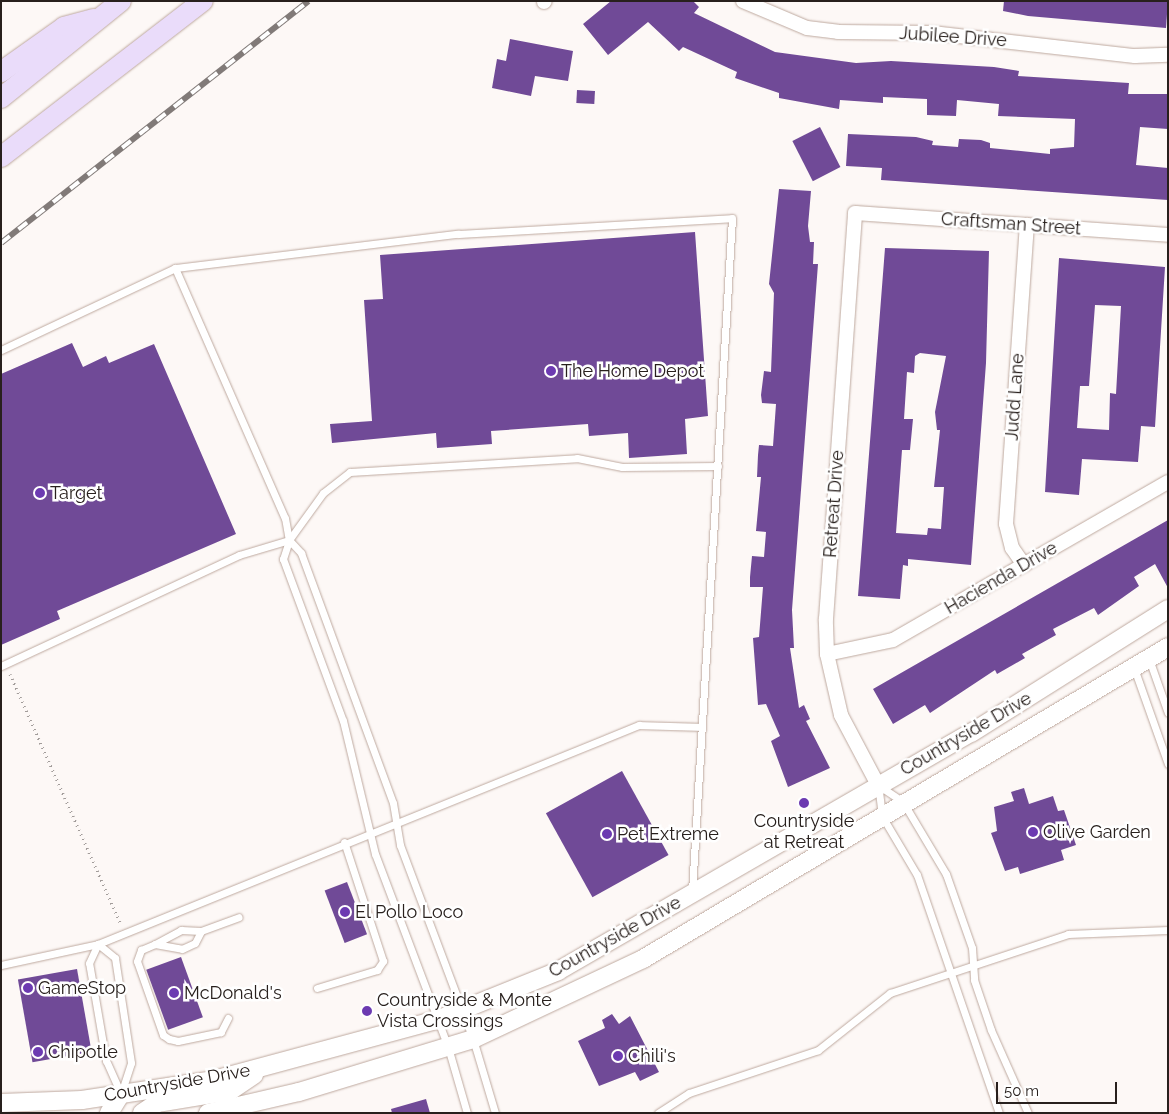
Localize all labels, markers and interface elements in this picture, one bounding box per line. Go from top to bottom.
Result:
street label: Jubilee Drive [898,22,1008,52]
street label: Craftsman Street [940,208,1082,240]
street label: Judd Lane [1001,353,1029,441]
place label: The Home Depot [561,360,704,382]
marker: The Home Depot [545,365,557,377]
street label: Retreat Drive [819,449,849,559]
place label: Target [50,482,103,504]
marker: Target [34,487,46,499]
street label: Hacienda Drive [941,537,1061,619]
street label: Countryside Drive [897,688,1035,780]
marker: Countryside at Retreat [798,797,810,809]
place label: Countryside at Retreat [754,811,854,854]
place label: Olive Garden [1043,821,1151,843]
place label: Pet Extreme [617,823,719,845]
marker: Olive Garden [1027,826,1039,838]
marker: Pet Extreme [601,828,613,840]
street label: Countryside Drive [545,892,685,982]
place label: El Pollo Loco [355,901,464,923]
marker: El Pollo Loco [339,906,351,918]
place label: GameStop [38,977,126,999]
marker: GameStop [22,982,34,994]
place label: McDonald's [184,982,282,1004]
marker: McDonald's [168,987,180,999]
place label: Countryside & Monte Vista Crossings [377,990,552,1032]
marker: Countryside & Monte Vista Crossings [361,1005,373,1017]
place label: Chipotle [48,1041,118,1063]
place label: Chili's [628,1045,676,1067]
marker: Chipotle [32,1046,44,1058]
marker: Chili's [612,1050,624,1062]
street label: Countryside Drive [102,1060,252,1106]
scale bar [999,1072,1120,1104]
text: 50 m [1004,1082,1039,1100]

